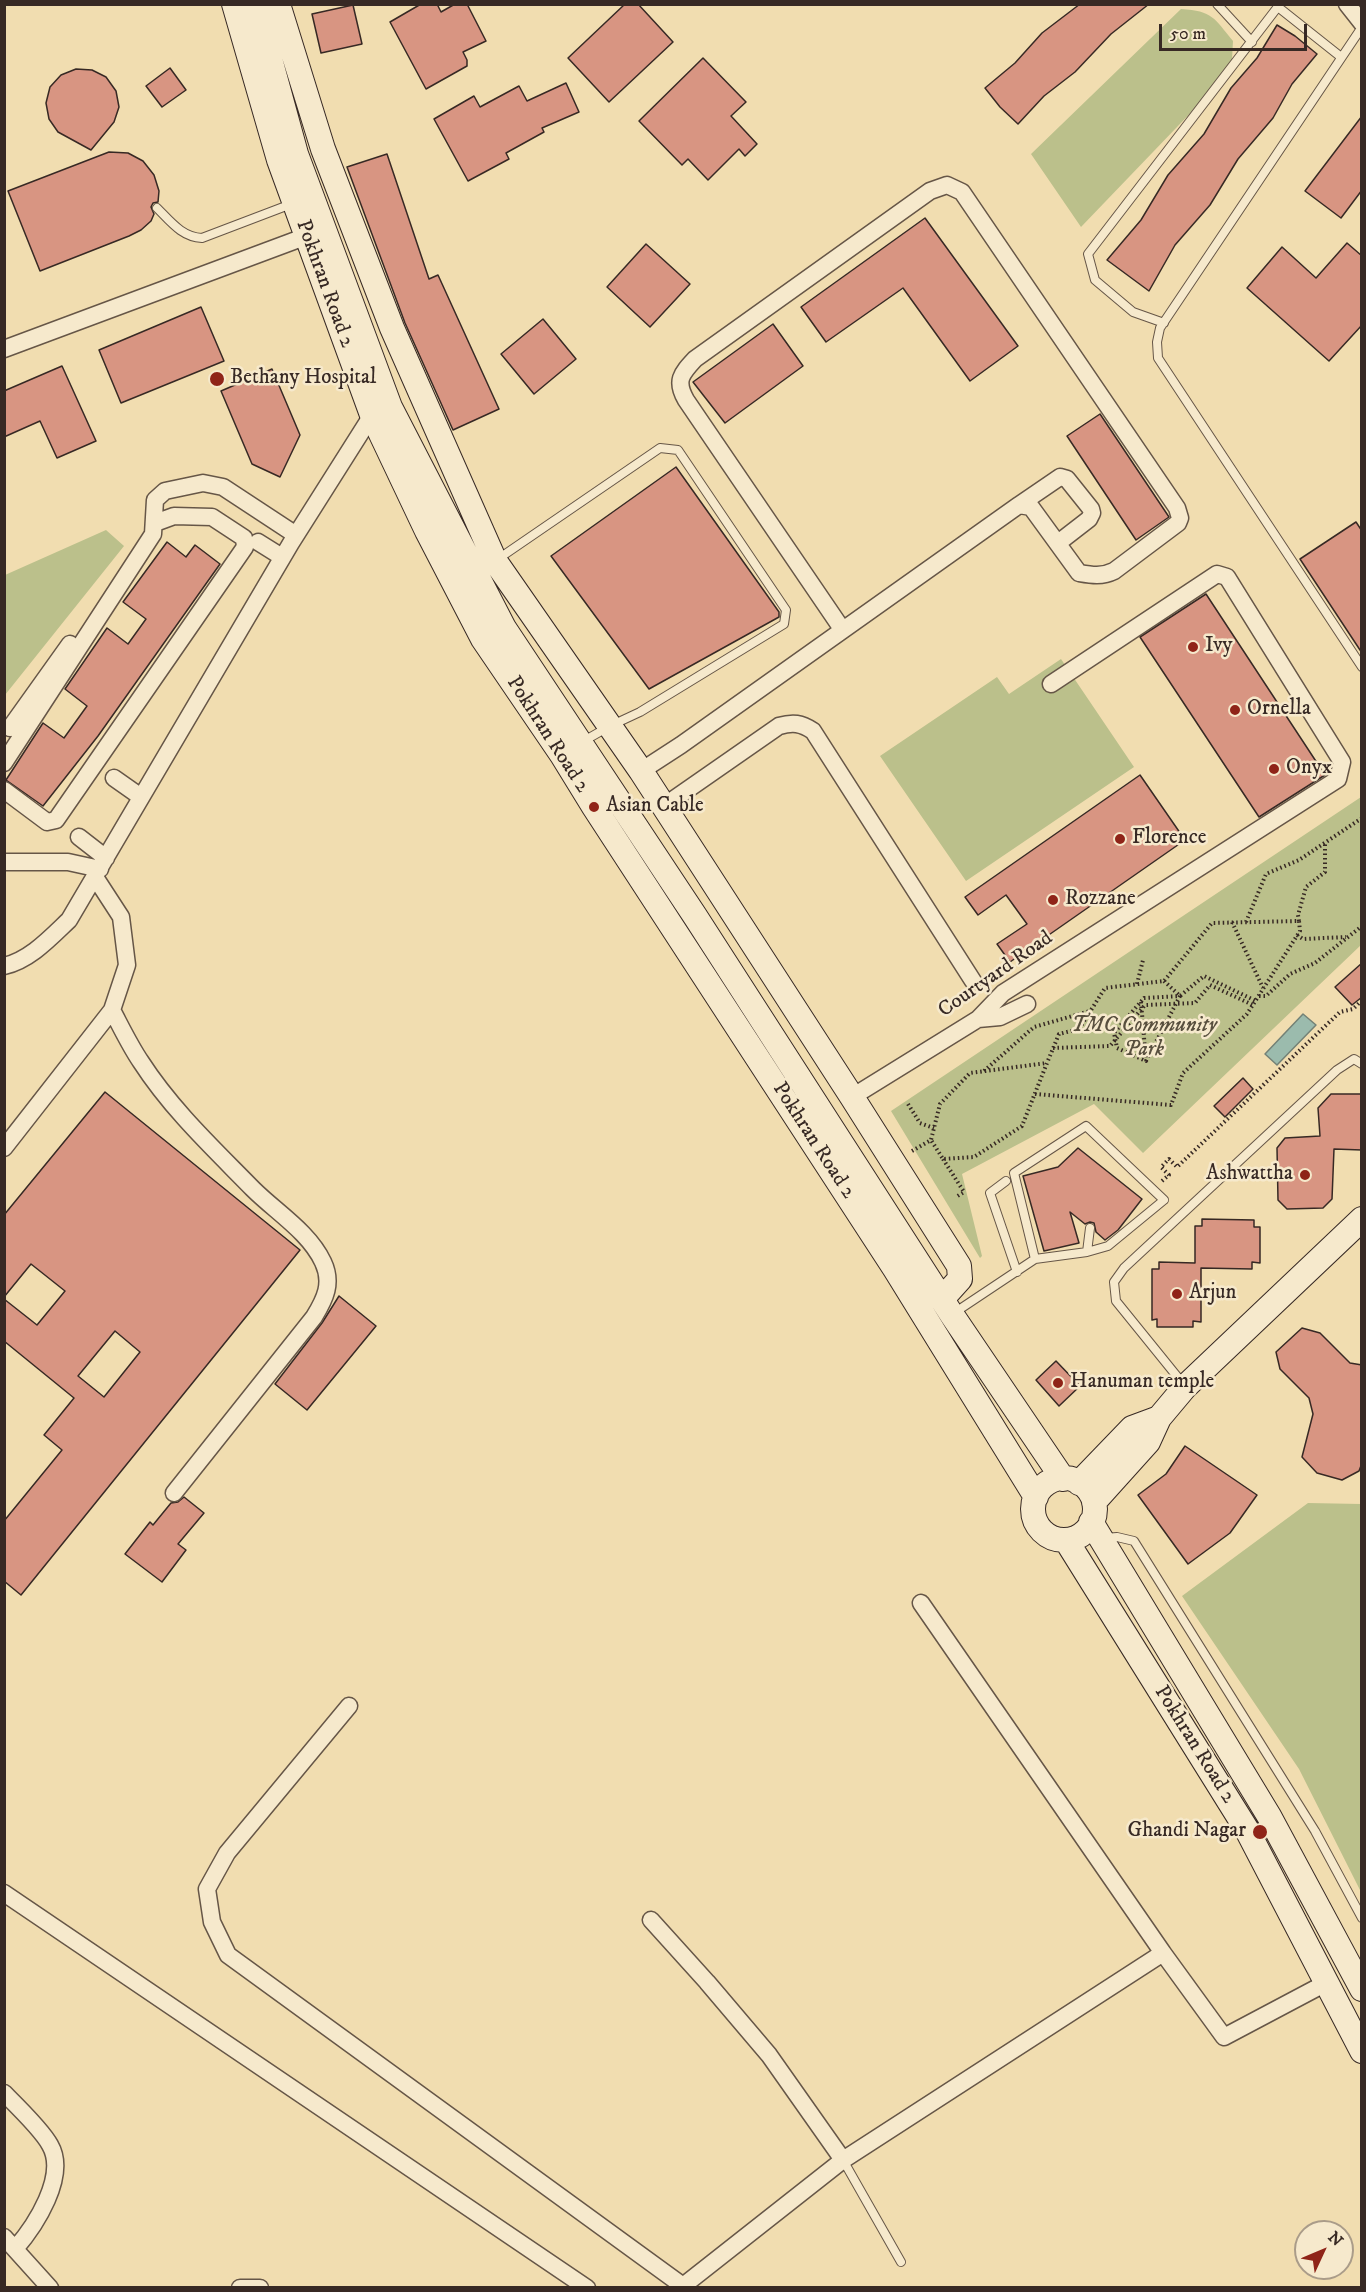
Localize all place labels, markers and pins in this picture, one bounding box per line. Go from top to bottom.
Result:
place label: Bethany Hospital [230,366,376,392]
marker: Bethany Hospital [208,370,226,388]
place label: Ivy [1205,634,1232,660]
marker: Ivy [1186,640,1200,654]
place label: Ornella [1247,697,1311,723]
marker: Ornella [1228,703,1242,717]
place label: Onyx [1286,756,1332,782]
marker: Onyx [1267,762,1281,776]
place label: Asian Cable [606,794,704,820]
marker: Asian Cable [587,800,601,814]
place label: Florence [1132,826,1206,852]
marker: Florence [1113,832,1127,846]
place label: Rozzane [1065,887,1136,913]
marker: Rozzane [1046,893,1060,907]
place label: Ashwattha [1206,1162,1293,1188]
marker: Ashwattha [1298,1168,1312,1182]
place label: Arjun [1189,1281,1236,1307]
marker: Arjun [1170,1287,1184,1301]
place label: Hanuman temple [1070,1370,1214,1396]
marker: Hanuman temple [1051,1376,1065,1390]
place label: Ghandi Nagar [1127,1819,1246,1845]
marker: Ghandi Nagar [1251,1823,1269,1841]

